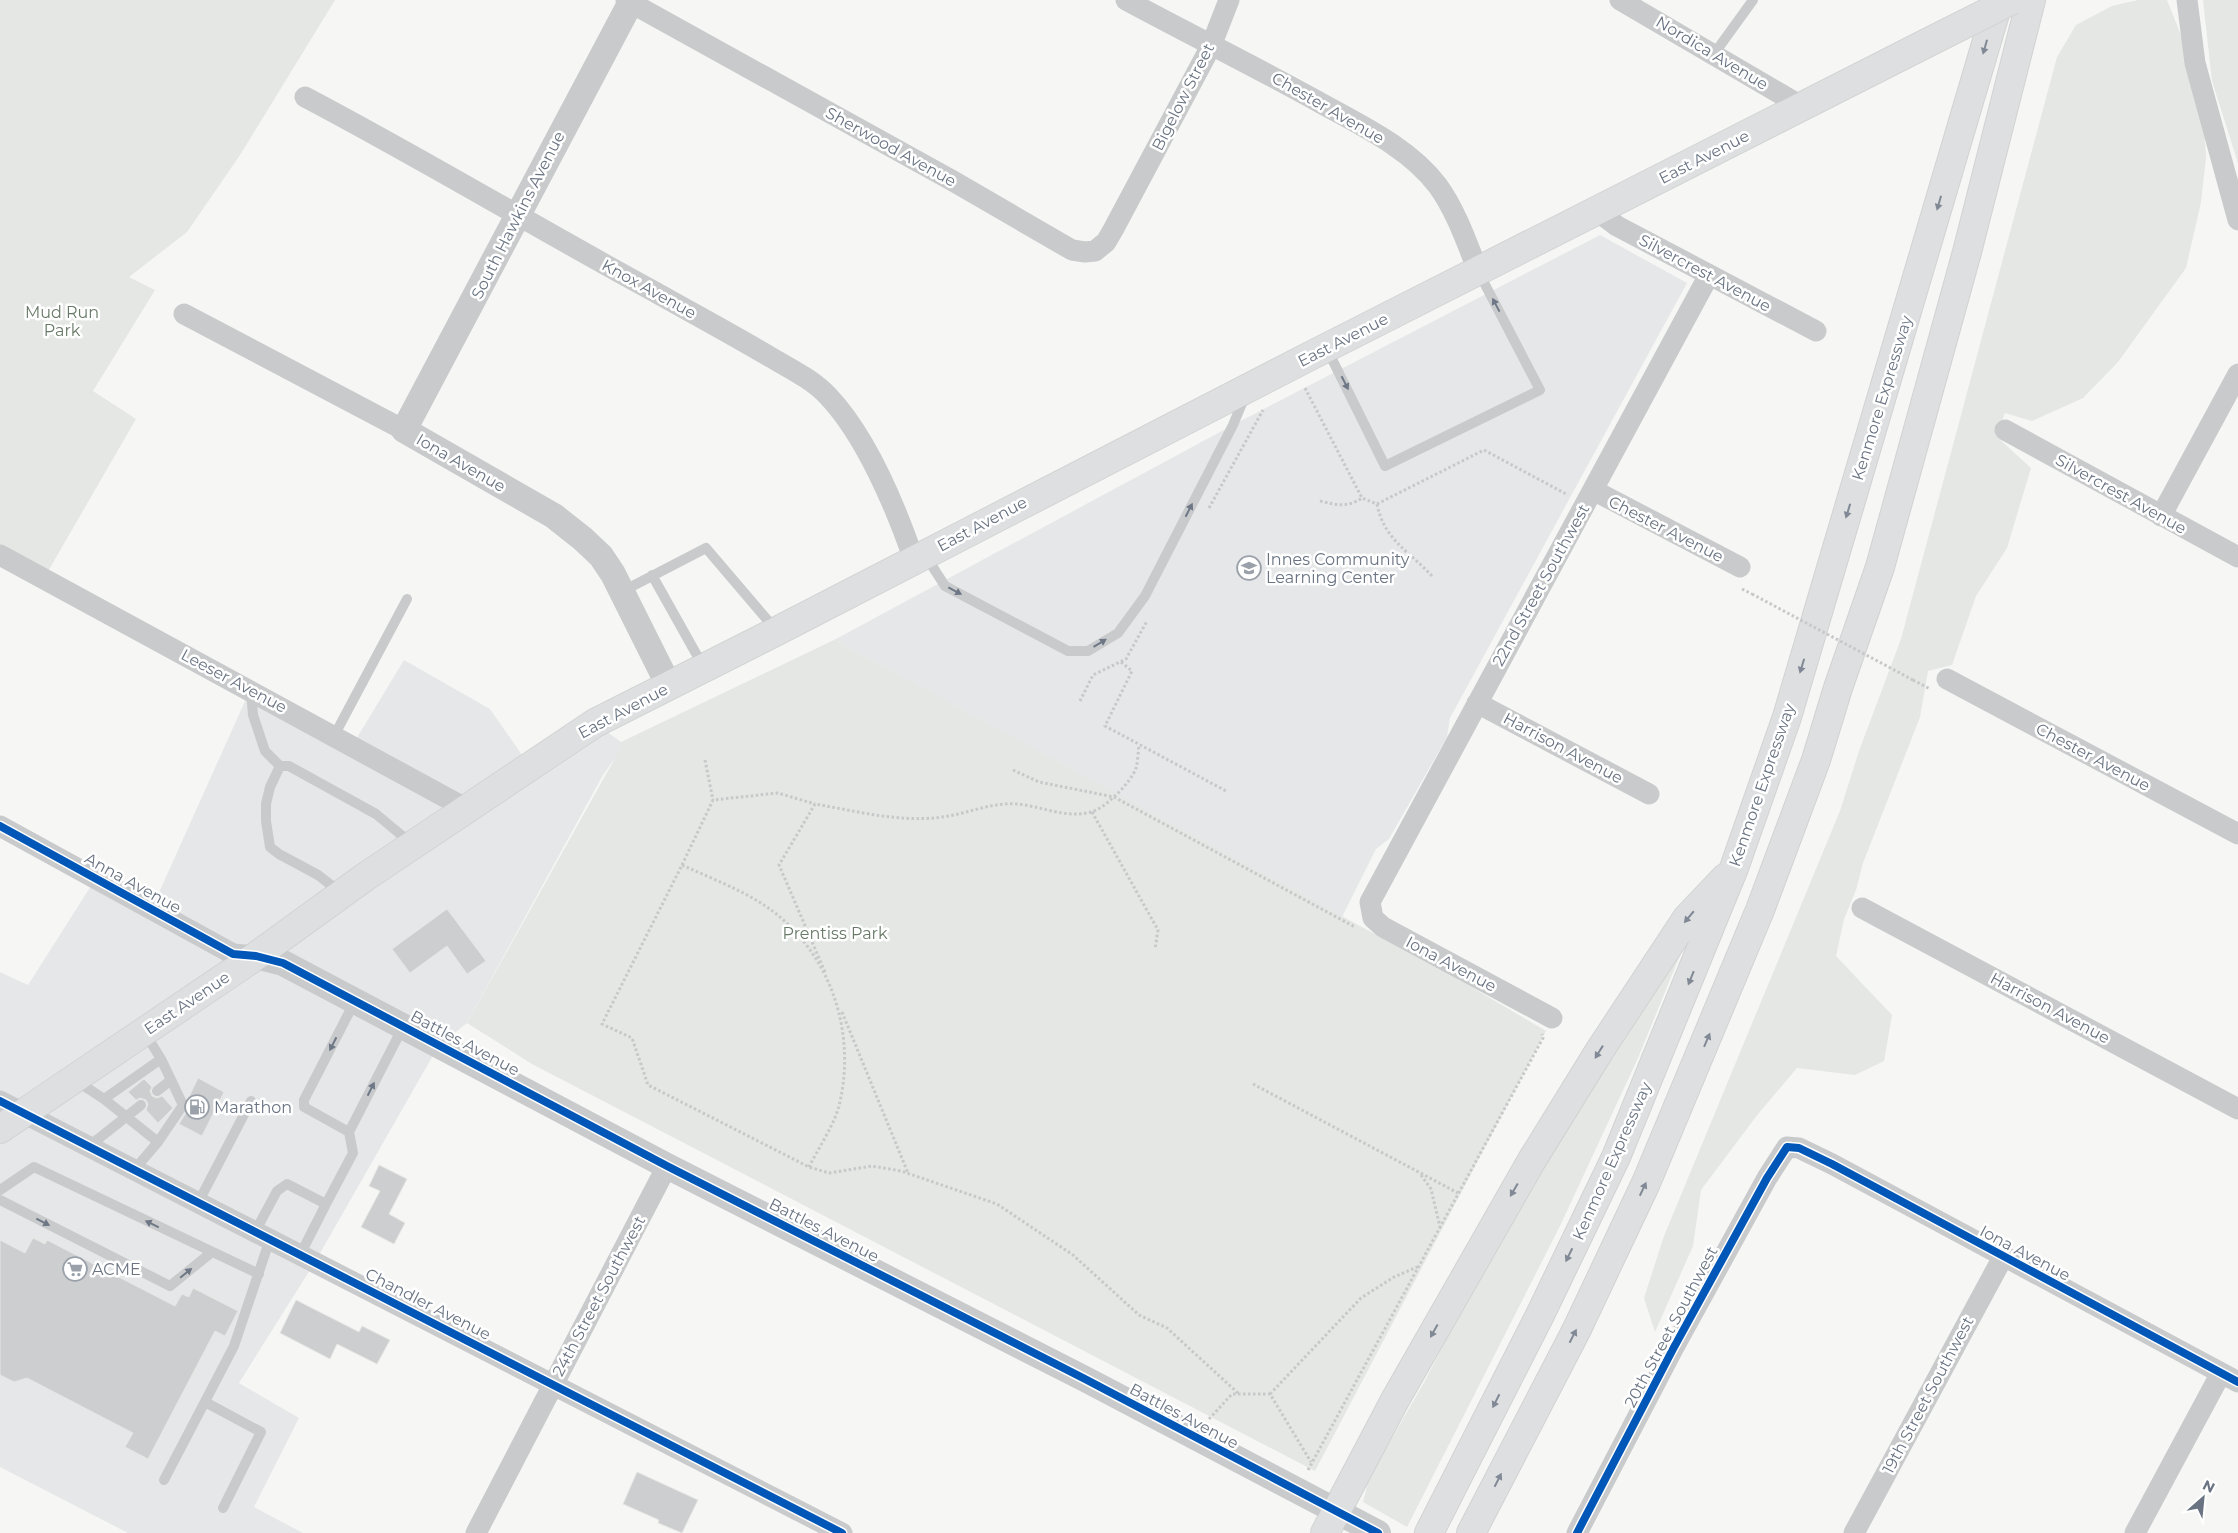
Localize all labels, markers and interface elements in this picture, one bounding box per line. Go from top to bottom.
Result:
street label: Nordica Avenue [1652,12,1772,94]
one-way arrow [1981,39,1989,54]
street label: Bigelow Street [1148,40,1218,154]
street label: Chester Avenue [1268,68,1388,148]
street label: Sherwood Avenue [822,103,960,191]
street label: East Avenue [1656,126,1752,188]
street label: South Hawkins Avenue [467,128,569,302]
one-way arrow [1935,195,1943,210]
street label: Silvercrest Avenue [1636,230,1774,316]
street label: Knox Avenue [599,255,699,323]
one-way arrow [1492,298,1500,313]
park label: Mud Run Park [25,303,99,340]
street label: East Avenue [1295,309,1391,371]
street label: Kenmore Expressway [1848,313,1916,483]
one-way arrow [1341,376,1349,390]
street label: Iona Avenue [413,430,509,496]
street label: Silvercrest Avenue [2052,450,2190,538]
street label: East Avenue [934,492,1030,556]
street label: Chester Avenue [1605,492,1727,566]
street label: 22nd Street Southwest [1489,500,1594,669]
one-way arrow [1185,503,1193,518]
one-way arrow [1844,503,1852,518]
place label: Innes Community Learning Center [1266,550,1410,587]
school or university icon: Innes Community Learning Center [1236,555,1262,581]
one-way arrow [948,587,962,595]
one-way arrow [1094,639,1107,648]
street label: Leeser Avenue [178,645,290,717]
one-way arrow [1797,659,1805,674]
street label: East Avenue [575,679,671,743]
street label: Kenmore Expressway [1725,701,1799,869]
street label: Harrison Avenue [1500,708,1626,788]
street label: Chester Avenue [2033,719,2153,795]
street label: Anna Avenue [82,849,184,917]
one-way arrow [1684,910,1695,923]
park label: Prentiss Park [783,924,888,943]
street label: Iona Avenue [1403,932,1499,996]
street label: East Avenue [141,967,233,1039]
street label: Harrison Avenue [1987,968,2113,1048]
one-way arrow [1686,971,1694,986]
street label: Battles Avenue [407,1006,523,1080]
one-way arrow [1704,1033,1712,1047]
one-way arrow [329,1037,337,1052]
one-way arrow [1594,1045,1604,1058]
street label: Kenmore Expressway [1568,1079,1656,1243]
one-way arrow [367,1081,375,1096]
fuel station icon: Marathon [184,1094,210,1120]
place label: Marathon [214,1098,292,1117]
one-way arrow [1639,1182,1647,1197]
one-way arrow [1510,1184,1519,1197]
street label: Battles Avenue [766,1194,882,1266]
street label: 24th Street Southwest [549,1212,650,1379]
one-way arrow [36,1218,51,1226]
one-way arrow [144,1220,159,1229]
street label: Iona Avenue [1977,1221,2073,1285]
street label: 20th Street Southwest [1620,1243,1722,1411]
one-way arrow [1564,1248,1572,1262]
supermarket icon: ACME [62,1256,88,1282]
place label: ACME [92,1260,141,1279]
street label: Chandler Avenue [362,1264,494,1344]
one-way arrow [179,1267,192,1278]
street label: 19th Street Southwest [1878,1313,1978,1477]
one-way arrow [1430,1324,1438,1339]
one-way arrow [1569,1329,1577,1343]
street label: Battles Avenue [1126,1379,1242,1453]
one-way arrow [1492,1394,1500,1408]
one-way arrow [1494,1473,1502,1488]
north arrow [2178,1473,2228,1523]
text: N [2200,1476,2218,1497]

